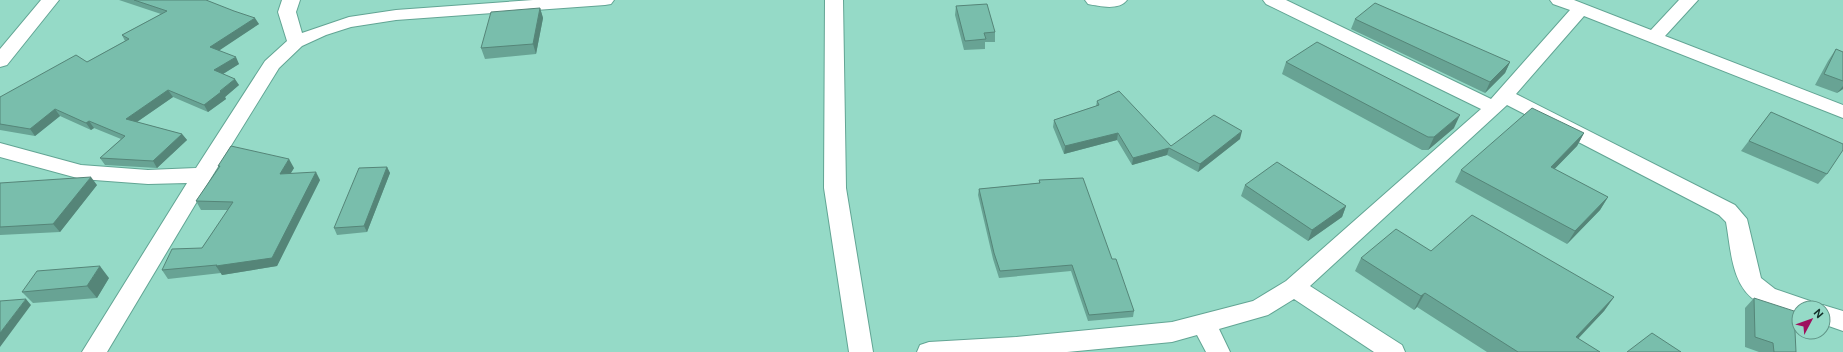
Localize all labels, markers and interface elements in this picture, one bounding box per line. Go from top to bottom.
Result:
north arrow [1791,300,1831,340]
text: N [1811,306,1826,321]

